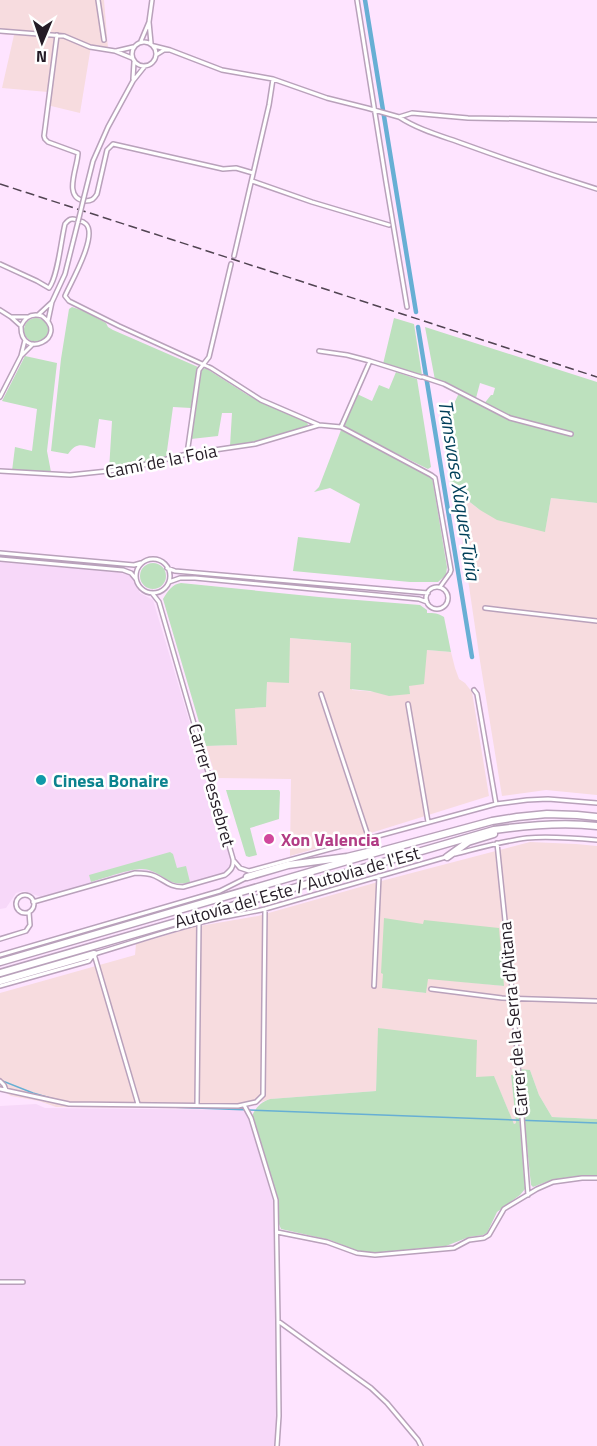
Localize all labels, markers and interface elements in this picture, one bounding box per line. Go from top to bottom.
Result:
north arrow [12,12,72,72]
text: N [36,45,47,69]
water label: Transvase Xùquer-Tùria [430,398,490,583]
street label: Camí de la Foia [103,437,219,485]
street label: Carrer Pessebret [182,720,243,850]
place label: Cinesa Bonaire [53,767,168,794]
marker: Cinesa Bonaire [34,773,48,787]
place label: Xon Valencia [281,826,380,853]
marker: Xon Valencia [262,832,276,846]
street label: Autovía del Este / Autovia de l'Est [171,839,423,935]
street label: Carrer de la Serra d'Aitana [491,920,535,1118]

